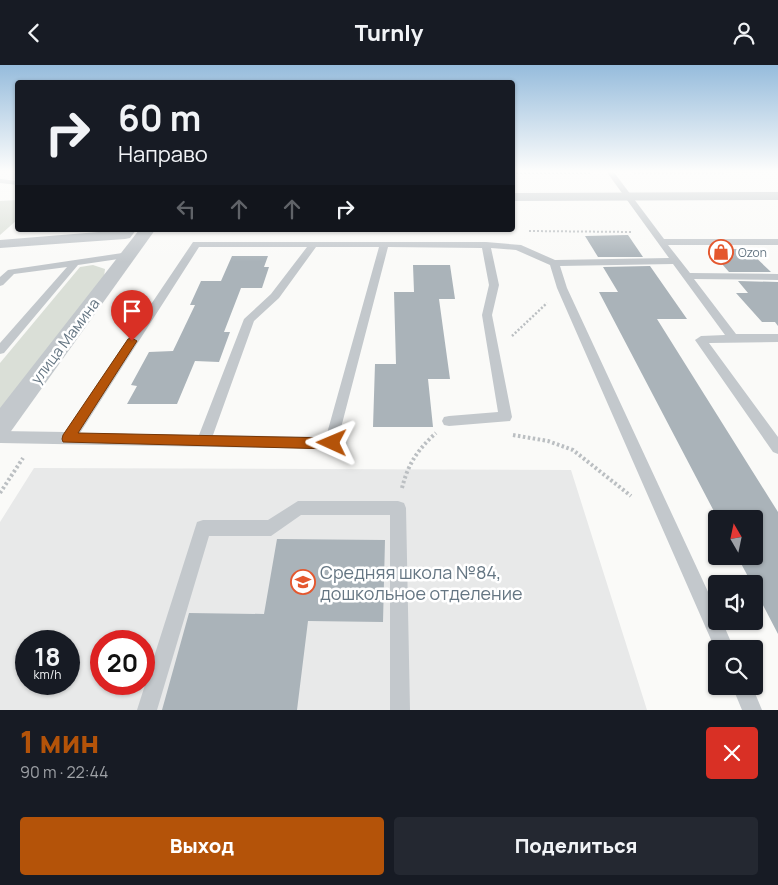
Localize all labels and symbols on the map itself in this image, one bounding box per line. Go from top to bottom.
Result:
shop icon: Ozon [708,239,734,265]
place label: Ozon [738,244,767,261]
pin [111,290,153,341]
street label: улица Мамина [26,294,104,388]
position arrow [305,416,357,468]
north arrow [708,510,762,565]
place label: Средняя школа №84, дошкольное отделение [320,560,523,605]
school or university icon: Средняя школа №84, дошкольное отделение [290,569,316,595]
speed limit sign: 20 [90,630,155,695]

